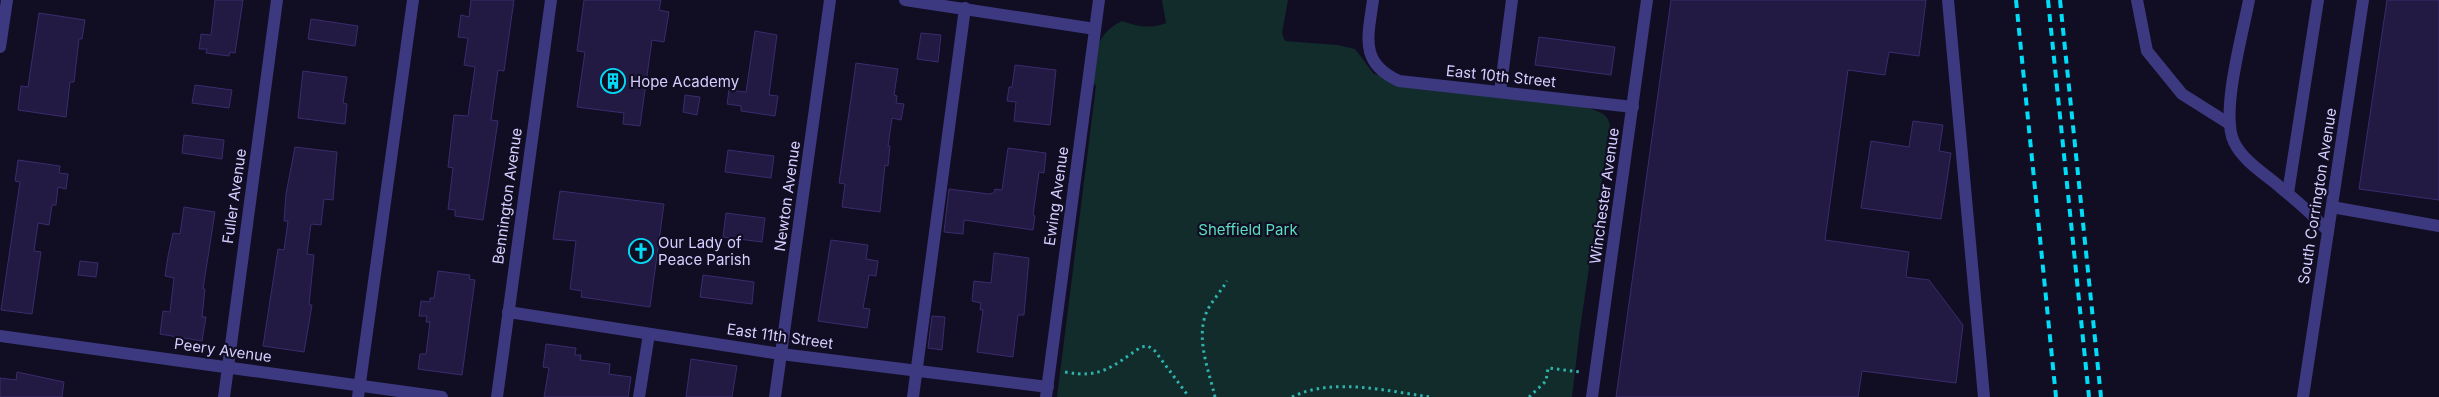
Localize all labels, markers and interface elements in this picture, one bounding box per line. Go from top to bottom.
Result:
street label: East 10th Street [1445,61,1557,91]
building icon: Hope Academy [600,68,626,94]
place label: Hope Academy [630,72,740,91]
street label: South Corrington Avenue [2294,106,2340,286]
street label: Bennington Avenue [488,127,526,265]
street label: Winchester Avenue [1585,127,1623,265]
street label: Newton Avenue [770,139,804,253]
street label: Ewing Avenue [1040,145,1072,247]
street label: Fuller Avenue [218,147,250,245]
park label: Sheffield Park [1198,220,1298,239]
place label: Our Lady of Peace Parish [658,233,751,269]
church icon: Our Lady of Peace Parish [628,238,654,264]
street label: East 11th Street [726,319,835,353]
street label: Peery Avenue [173,334,273,366]

